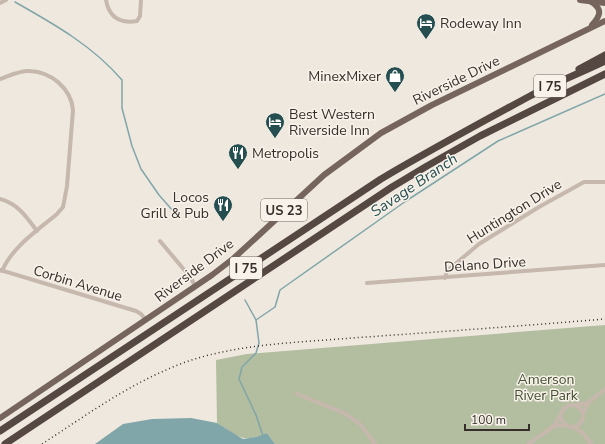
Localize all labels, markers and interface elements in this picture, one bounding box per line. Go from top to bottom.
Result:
hotel icon: Rodeway Inn [415,12,437,40]
place label: Rodeway Inn [440,14,522,33]
street label: Riverside Drive [410,51,503,110]
shop icon: MinexMixer [384,65,406,93]
place label: MinexMixer [308,67,381,86]
road number: I 75 [534,75,566,97]
place label: Best Western Riverside Inn [289,105,375,140]
hotel icon: Best Western Riverside Inn [264,111,286,139]
restaurant icon: Metropolis [227,142,249,170]
place label: Metropolis [252,144,319,163]
water label: Savage Branch [367,149,461,221]
street label: Huntington Drive [463,175,565,248]
place label: Locos Grill & Pub [141,188,209,223]
restaurant icon: Locos Grill & Pub [212,194,234,222]
road number: US 23 [261,199,307,221]
street label: Riverside Drive [151,234,238,306]
street label: Delano Drive [444,252,527,277]
road number: I 75 [230,257,262,279]
street label: Corbin Avenue [31,261,125,306]
park label: Amerson River Park [514,370,579,405]
scale bar [465,406,529,432]
text: 100 m [471,412,506,428]

